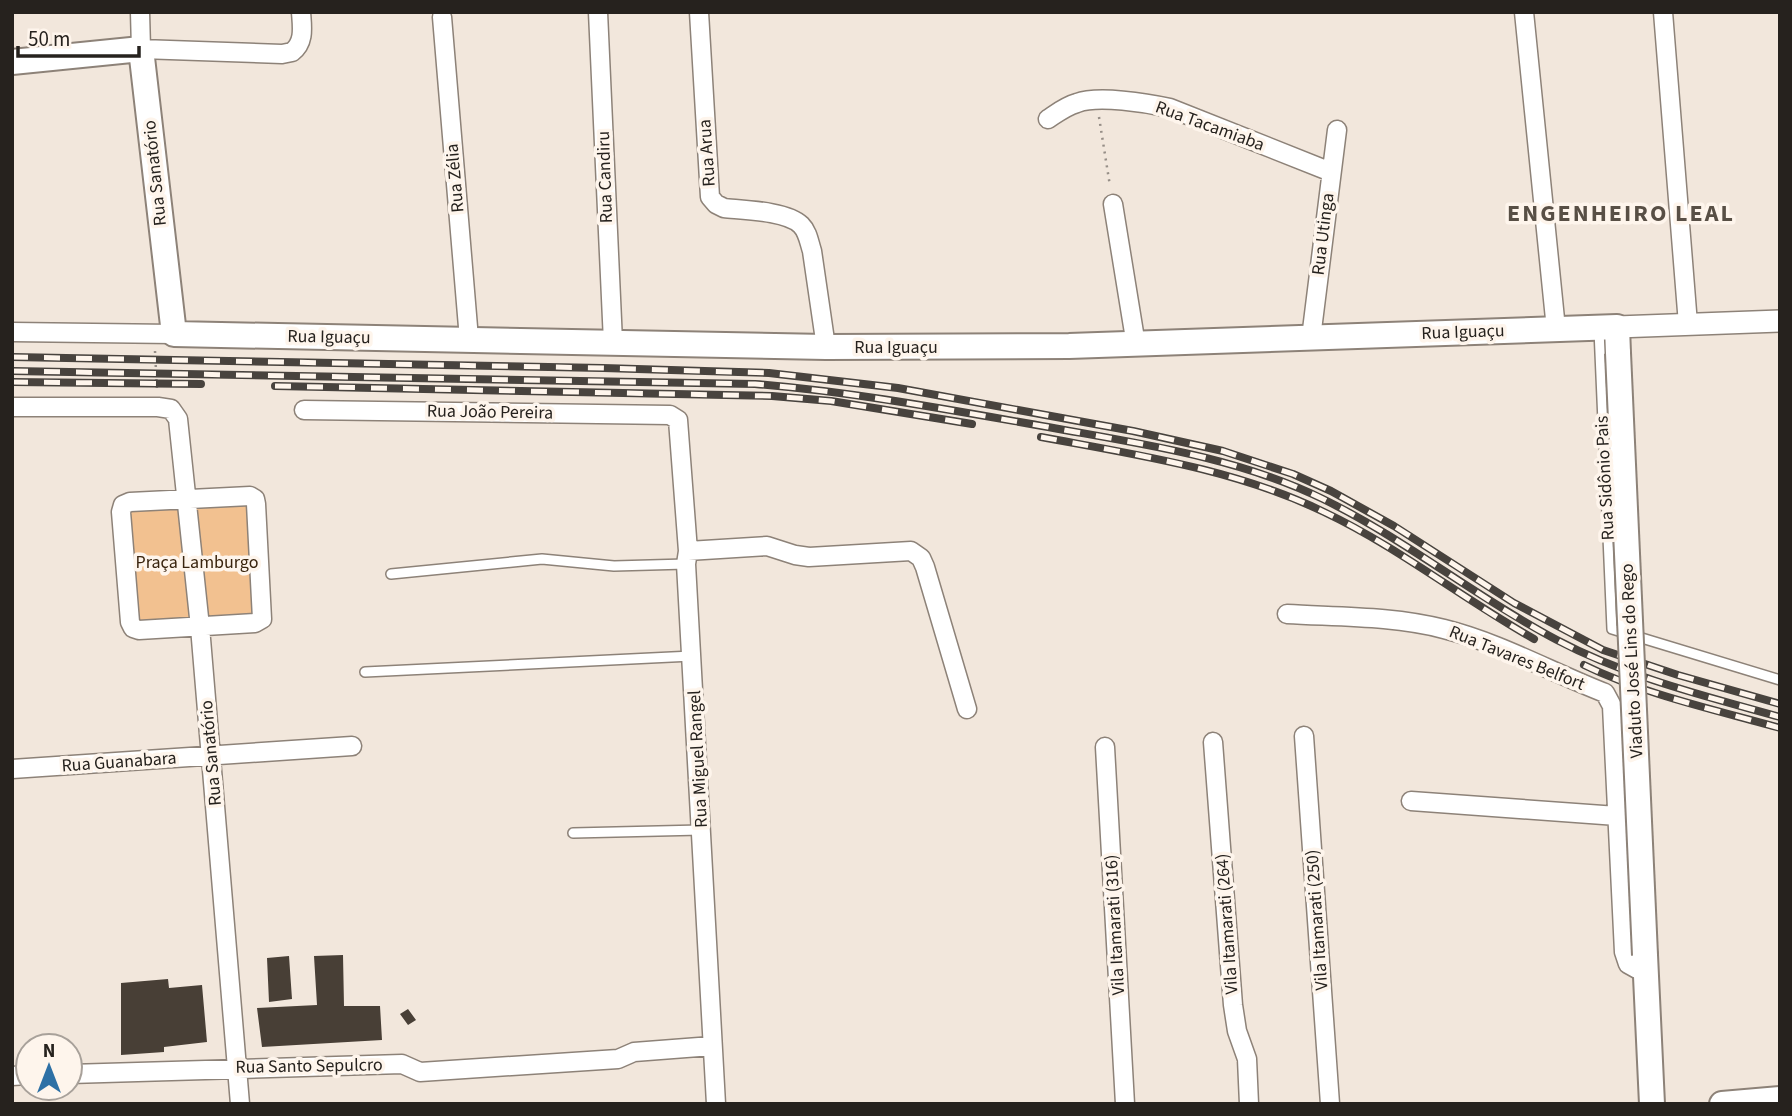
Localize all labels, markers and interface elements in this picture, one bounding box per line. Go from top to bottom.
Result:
scale bar [18,14,138,58]
text: 50 m [28,24,70,54]
street label: Rua Tacamiaba [1152,95,1268,157]
street label: Rua Arua [692,118,722,188]
street label: Rua Sanatório [137,119,173,227]
street label: Rua Candiru [591,130,619,224]
street label: Rua Zélia [440,143,470,213]
street label: Rua Utinga [1306,192,1340,276]
district label: ENGENHEIRO LEAL [1507,196,1735,231]
street label: Rua Iguaçu [1421,318,1505,346]
street label: Rua Iguaçu [287,324,371,350]
street label: Rua Iguaçu [854,335,938,360]
street label: Rua João Pereira [427,398,553,426]
street label: Rua Sidônio Pais [1589,415,1621,541]
park label: Praça Lamburgo [136,550,258,575]
street label: Viaduto José Lins do Rego [1614,563,1650,759]
street label: Rua Tavares Belfort [1445,619,1589,697]
street label: Rua Miguel Rangel [682,690,714,828]
street label: Rua Sanatório [194,699,228,807]
street label: Rua Guanabara [61,746,177,778]
street label: Vila Itamarati (250) [1300,849,1334,991]
street label: Vila Itamarati (264) [1210,853,1244,995]
street label: Vila Itamarati (316) [1099,854,1131,996]
north arrow [14,1032,84,1102]
text: N [43,1038,55,1065]
street label: Rua Santo Sepulcro [235,1052,383,1080]

